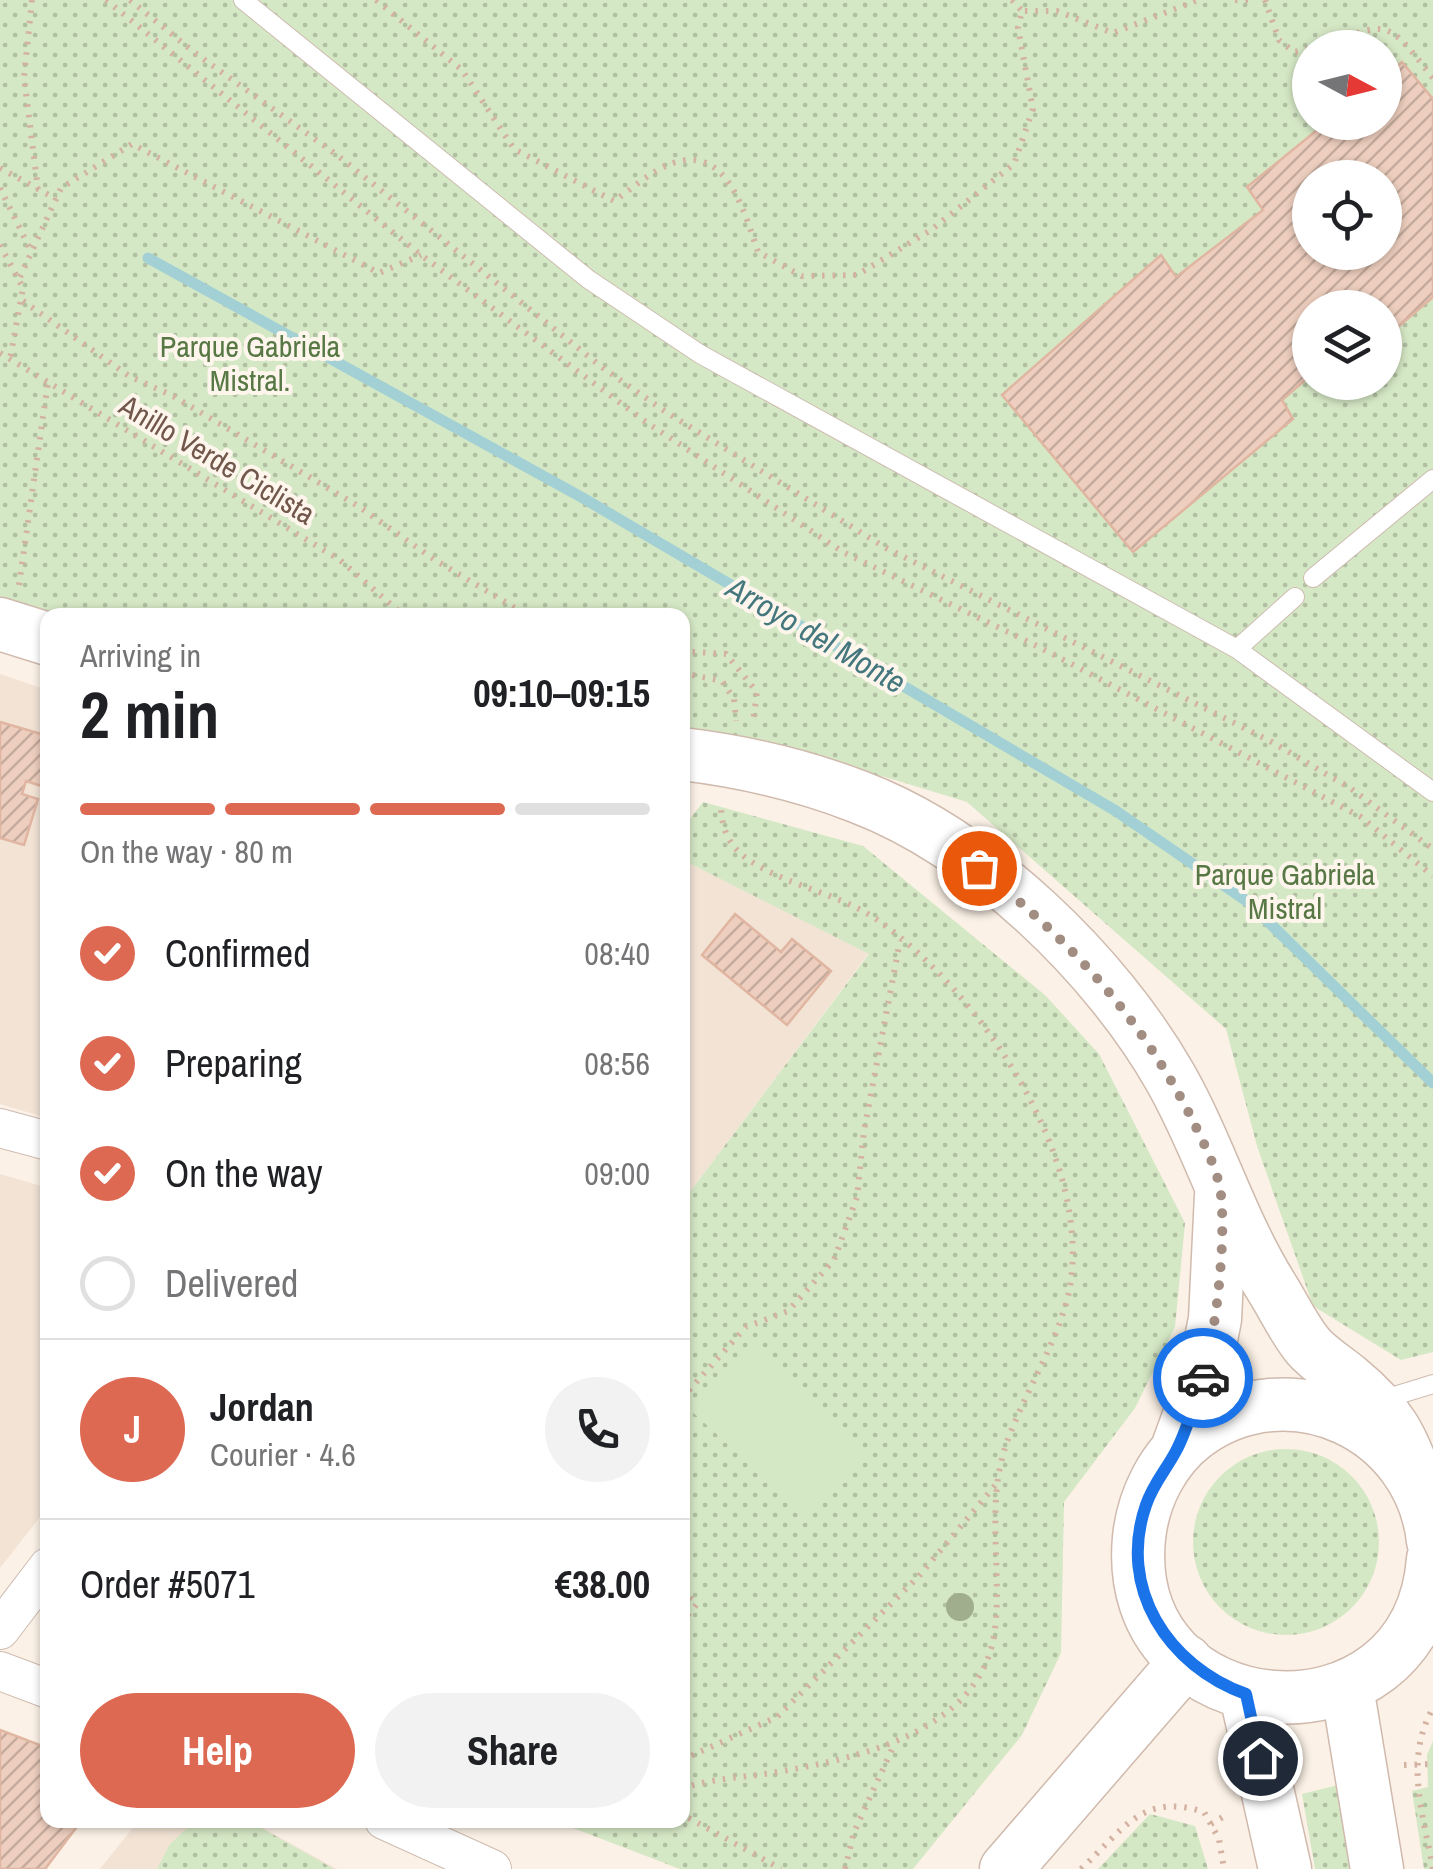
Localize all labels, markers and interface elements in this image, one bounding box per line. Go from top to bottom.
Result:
north arrow [1292,30,1402,140]
map controls [1292,30,1402,400]
button: locate [1292,160,1402,270]
button: layers [1292,290,1402,400]
park label: Parque Gabriela Mistral. [160,326,341,400]
street label: Anillo Verde Ciclista [111,384,323,533]
water label: Arroyo del Monte [717,565,914,703]
text: Arriving in [80,634,201,677]
text: 09:10–09:15 [473,668,650,719]
text: 2 min [80,671,219,758]
pin [937,826,1022,911]
text: On the way · 80 m [80,830,293,873]
icon: bag [952,841,1007,896]
park label: Parque Gabriela Mistral [1195,854,1376,928]
icon: check [80,926,135,981]
text: Confirmed [165,928,310,979]
text: 08:40 [584,932,650,975]
icon: check [80,1036,135,1091]
text: Preparing [165,1038,302,1089]
text: 08:56 [584,1042,650,1085]
icon: check [80,1146,135,1201]
text: On the way [165,1148,323,1199]
text: 09:00 [584,1152,650,1195]
text: Delivered [165,1258,298,1309]
courier [1153,1328,1253,1428]
icon: car [1176,1351,1231,1406]
button: phone [545,1377,650,1482]
text: Jordan [210,1382,314,1433]
text: J [124,1404,141,1455]
text: Courier · 4.6 [210,1433,356,1476]
text: Order #5071 [80,1559,255,1610]
text: €38.00 [555,1559,650,1610]
button: Help [80,1693,355,1808]
button: Share [375,1693,650,1808]
pin [1218,1716,1303,1801]
icon: home [1233,1731,1288,1786]

